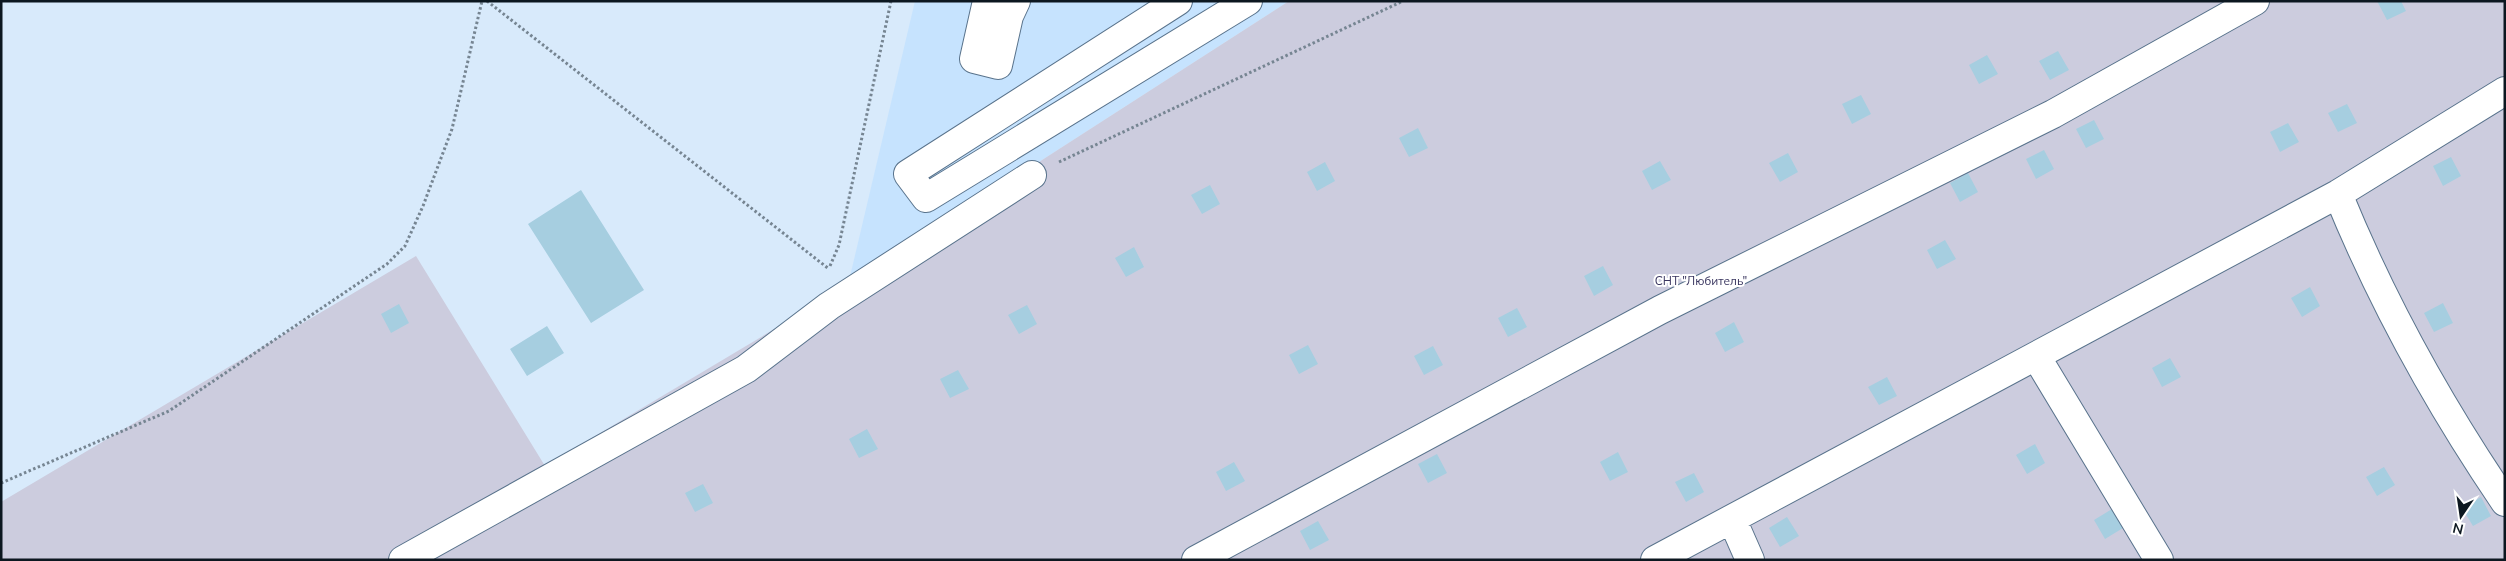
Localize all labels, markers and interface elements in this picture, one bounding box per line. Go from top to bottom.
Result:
park label: СНТ "Любитель" [1655,273,1747,289]
north arrow [2436,491,2486,541]
text: N [2451,518,2465,539]

